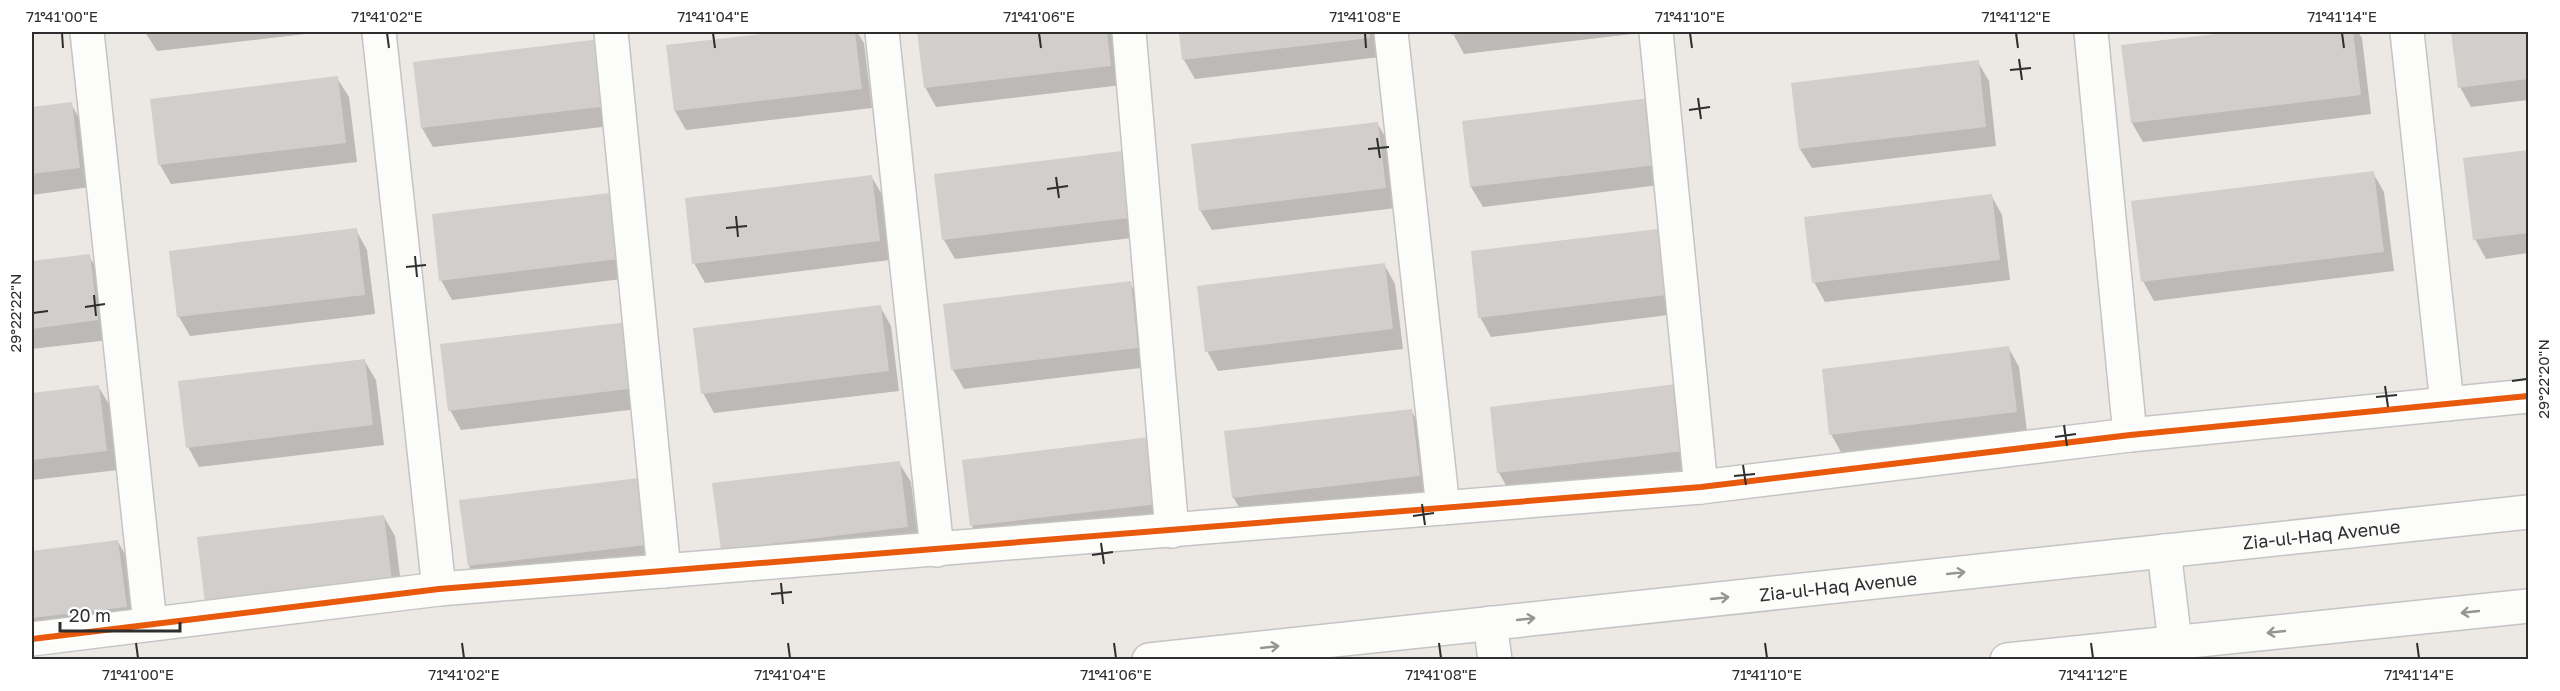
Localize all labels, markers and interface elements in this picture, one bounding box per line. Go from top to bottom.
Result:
text: 71°41'00"E [26,7,98,25]
text: 71°41'02"E [351,7,423,25]
text: 71°41'04"E [677,7,749,25]
text: 71°41'06"E [1003,7,1075,25]
text: 71°41'08"E [1329,7,1401,25]
text: 71°41'10"E [1655,7,1725,25]
text: 71°41'12"E [1981,7,2051,25]
text: 71°41'14"E [2307,7,2377,25]
text: 29°22'22"N [6,274,24,352]
text: 29°22'20"N [2534,339,2552,419]
street label: Zia-ul-Haq Avenue [2241,515,2401,554]
street label: Zia-ul-Haq Avenue [1758,567,1918,605]
one-way arrow [1945,567,1965,578]
one-way arrow [1710,592,1730,603]
scale bar [60,595,180,633]
text: 20 m [69,604,111,626]
one-way arrow [2461,607,2481,618]
one-way arrow [1516,613,1536,624]
one-way arrow [2267,626,2287,637]
one-way arrow [1259,641,1279,652]
text: 71°41'00"E [102,665,174,683]
text: 71°41'02"E [428,665,500,683]
text: 71°41'04"E [754,665,826,683]
text: 71°41'06"E [1080,665,1152,683]
text: 71°41'08"E [1405,665,1477,683]
text: 71°41'10"E [1732,665,1802,683]
text: 71°41'12"E [2058,665,2128,683]
text: 71°41'14"E [2384,665,2454,683]

